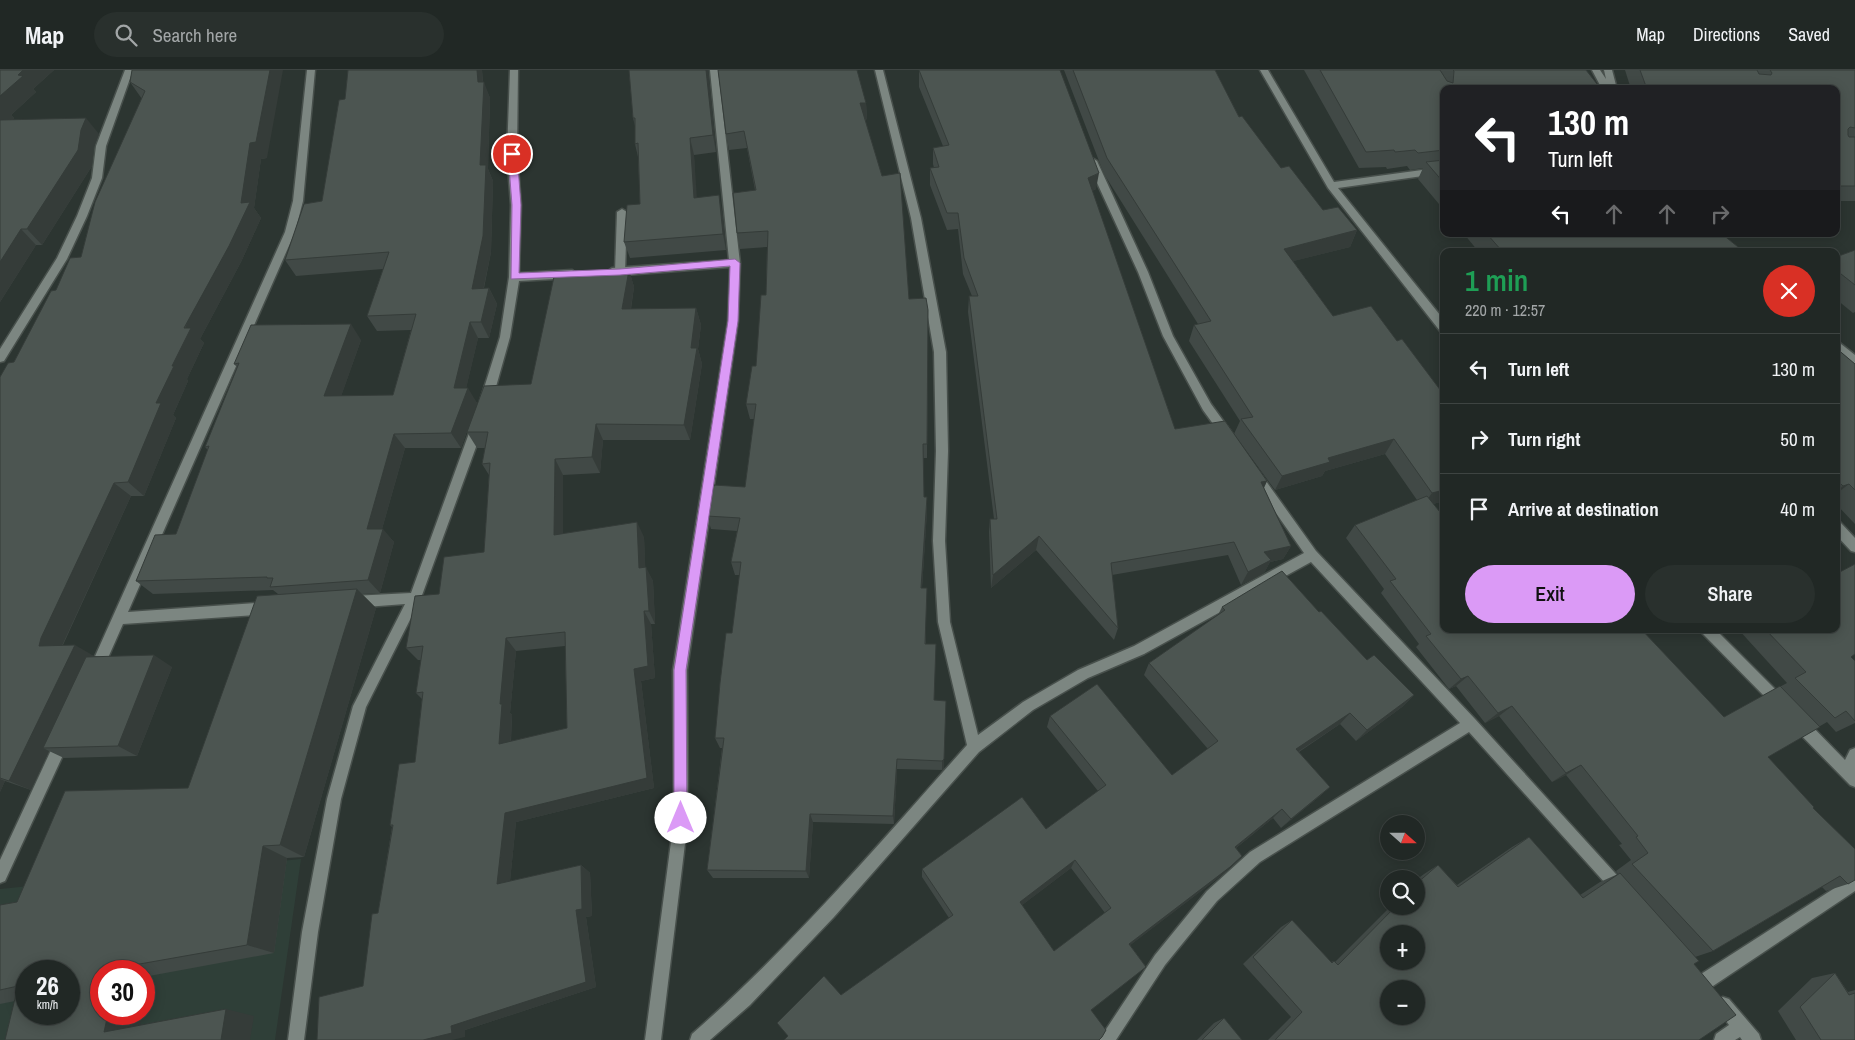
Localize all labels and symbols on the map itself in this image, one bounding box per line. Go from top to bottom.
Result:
pin [491,133,533,175]
position arrow [654,791,706,843]
north arrow [1380,815,1425,860]
speed limit sign: 30 [90,960,155,1025]

